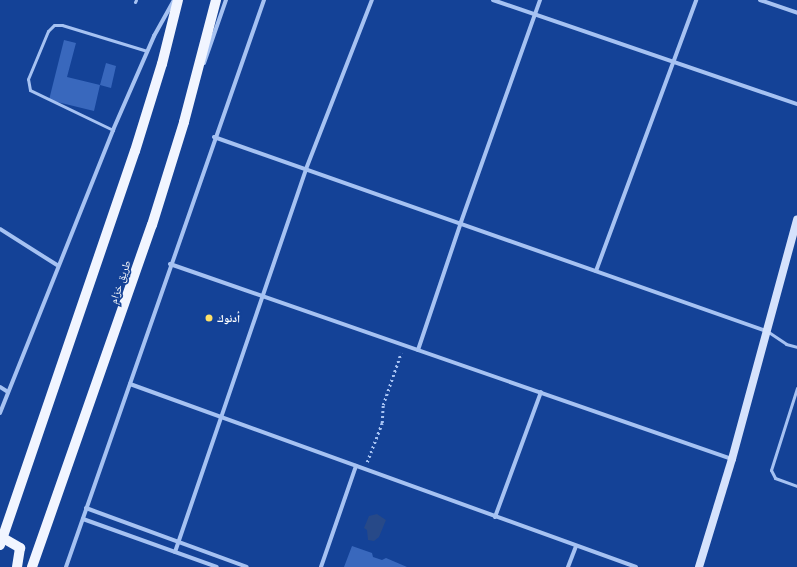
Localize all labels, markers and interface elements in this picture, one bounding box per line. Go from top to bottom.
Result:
street label: طريق خزام [106,259,134,305]
place label: أدنوك [217,311,240,325]
marker: أدنوك [204,313,214,323]

